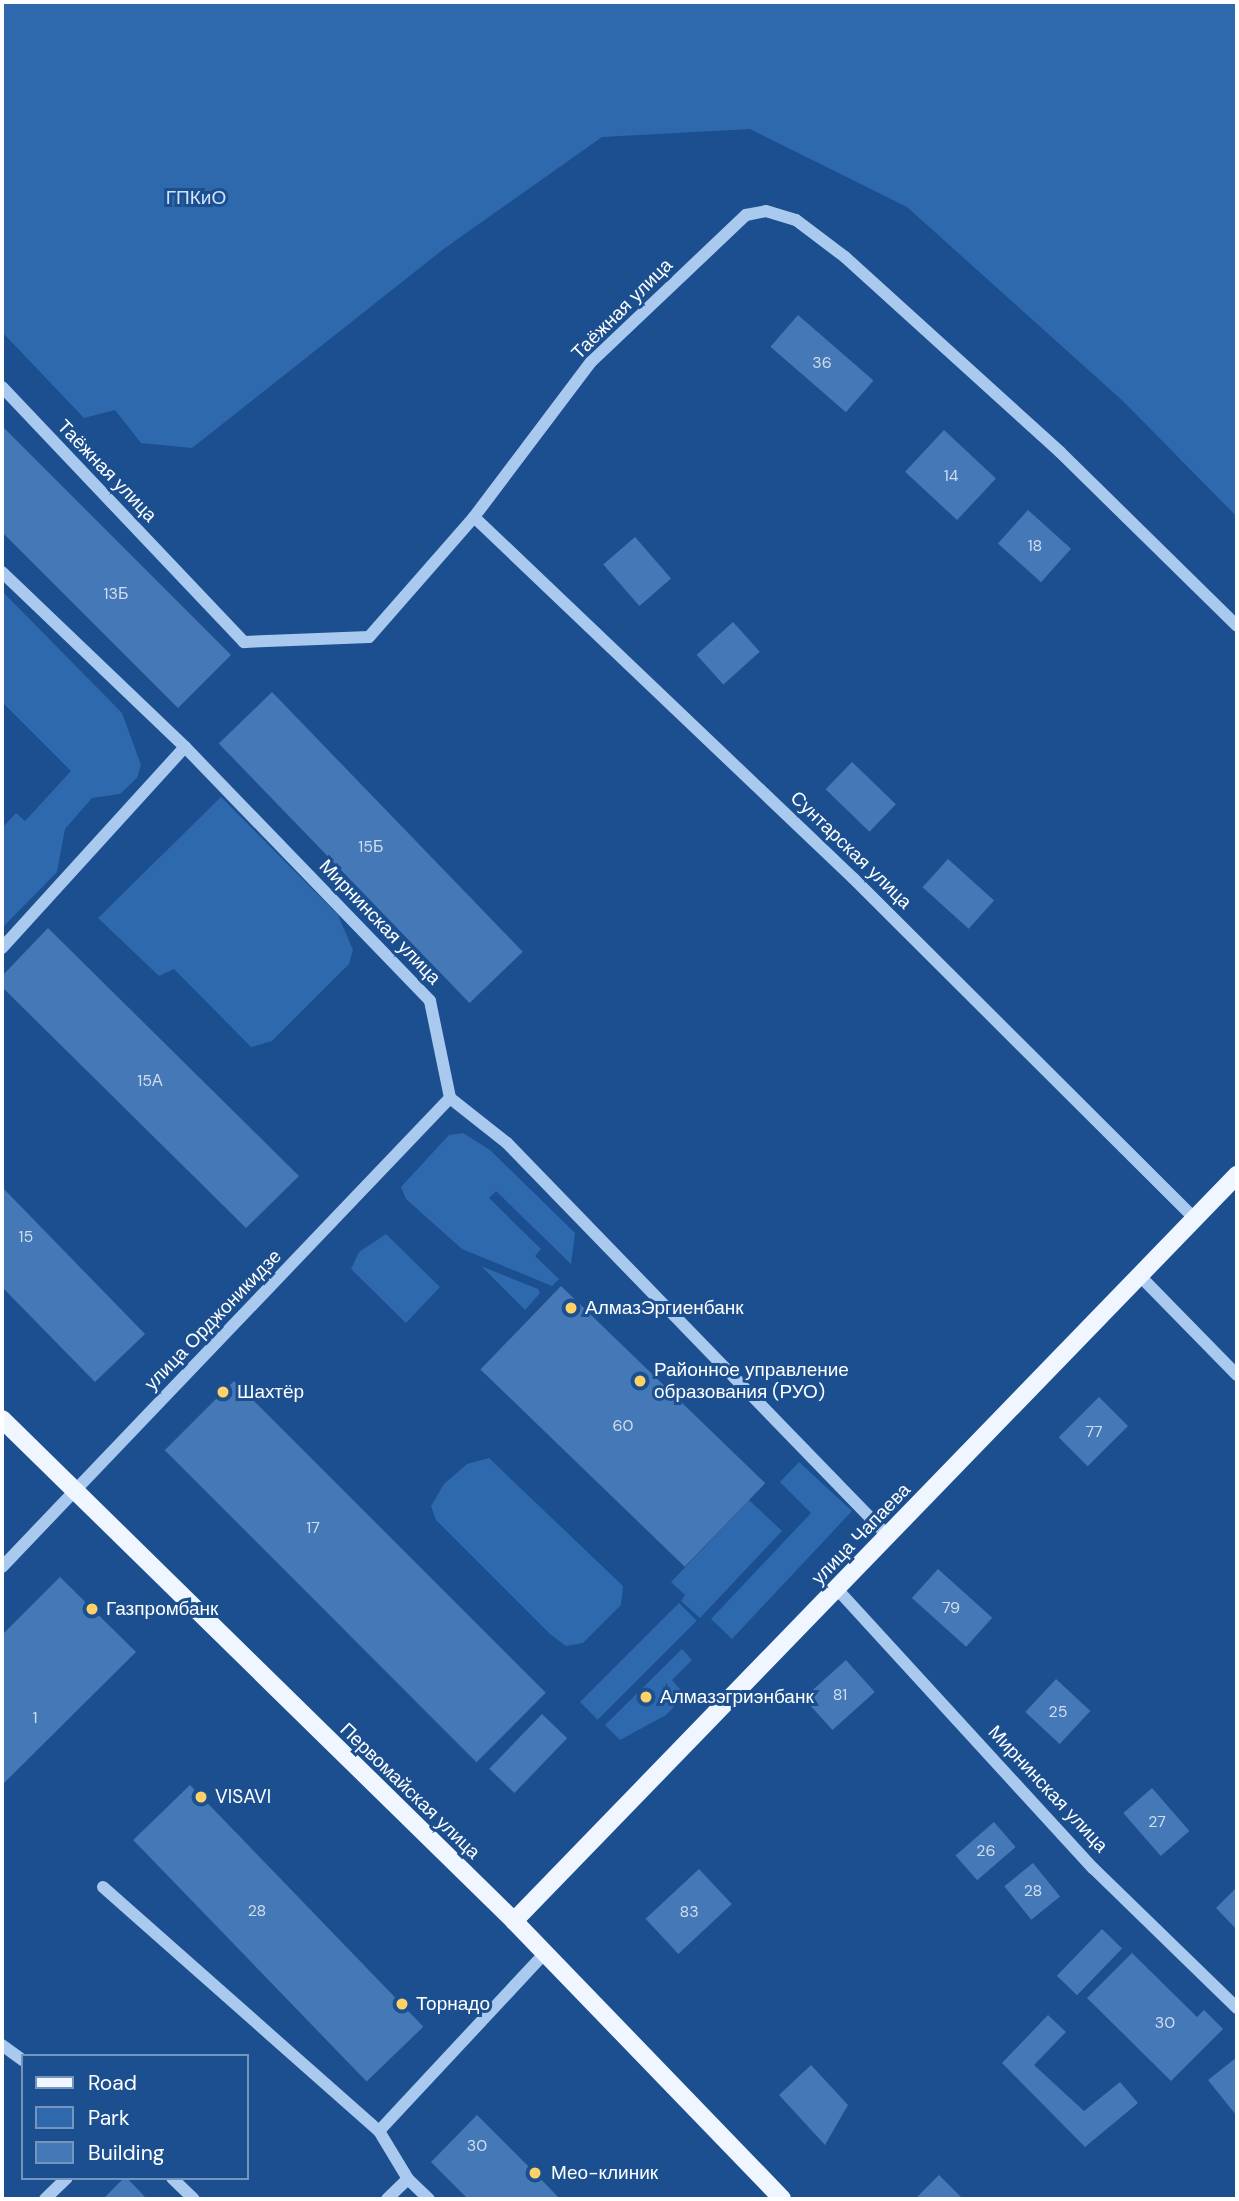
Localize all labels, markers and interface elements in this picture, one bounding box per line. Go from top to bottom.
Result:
park label: ГПКиО [166,187,226,209]
street label: Таёжная улица [567,254,677,364]
house number: 36 [812,353,832,373]
street label: Таёжная улица [53,415,161,527]
house number: 14 [944,466,958,486]
house number: 18 [1028,536,1042,556]
house number: 13Б [104,584,128,604]
street label: Сунтарская улица [786,786,916,914]
house number: 15Б [358,837,384,857]
street label: Мирнинская улица [314,855,446,989]
house number: 15А [137,1071,163,1091]
house number: 15 [19,1227,33,1247]
street label: улица Орджоникидзе [140,1245,286,1395]
place label: АлмазЭргиенбанк [585,1297,744,1319]
marker: АлмазЭргиенбанк [563,1300,579,1316]
place label: Районное управление образования (РУО) [654,1359,849,1403]
marker: Районное управление образования (РУО) [632,1373,648,1389]
place label: Шахтёр [237,1381,304,1403]
marker: Шахтёр [215,1384,231,1400]
house number: 60 [613,1416,633,1436]
house number: 77 [1085,1422,1103,1442]
street label: улица Чапаева [807,1478,915,1590]
house number: 17 [306,1518,320,1538]
place label: Газпромбанк [106,1598,218,1620]
house number: 79 [942,1598,960,1618]
marker: Газпромбанк [84,1601,100,1617]
house number: 81 [833,1685,847,1705]
place label: Алмазэгриэнбанк [660,1686,814,1708]
marker: Алмазэгриэнбанк [638,1689,654,1705]
house number: 25 [1049,1702,1067,1722]
house number: 1 [33,1708,37,1728]
street label: Первомайская улица [335,1718,485,1864]
street label: Мирнинская улица [983,1721,1113,1857]
place label: VISAVI [215,1786,271,1808]
marker: VISAVI [193,1789,209,1805]
house number: 27 [1148,1812,1166,1832]
house number: 26 [976,1841,996,1861]
house number: 28 [1024,1881,1042,1901]
house number: 28 [248,1901,266,1921]
house number: 83 [679,1902,699,1922]
place label: Торнадо [416,1993,490,2015]
marker: Торнадо [394,1996,410,2012]
house number: 30 [1155,2013,1175,2033]
legend [21,2054,248,2180]
text: Road [88,2069,137,2097]
text: Park [88,2104,129,2132]
house number: 30 [467,2136,487,2156]
text: Building [88,2139,164,2167]
place label: Мео-клиник [551,2162,658,2184]
marker: Мео-клиник [525,2163,545,2183]

